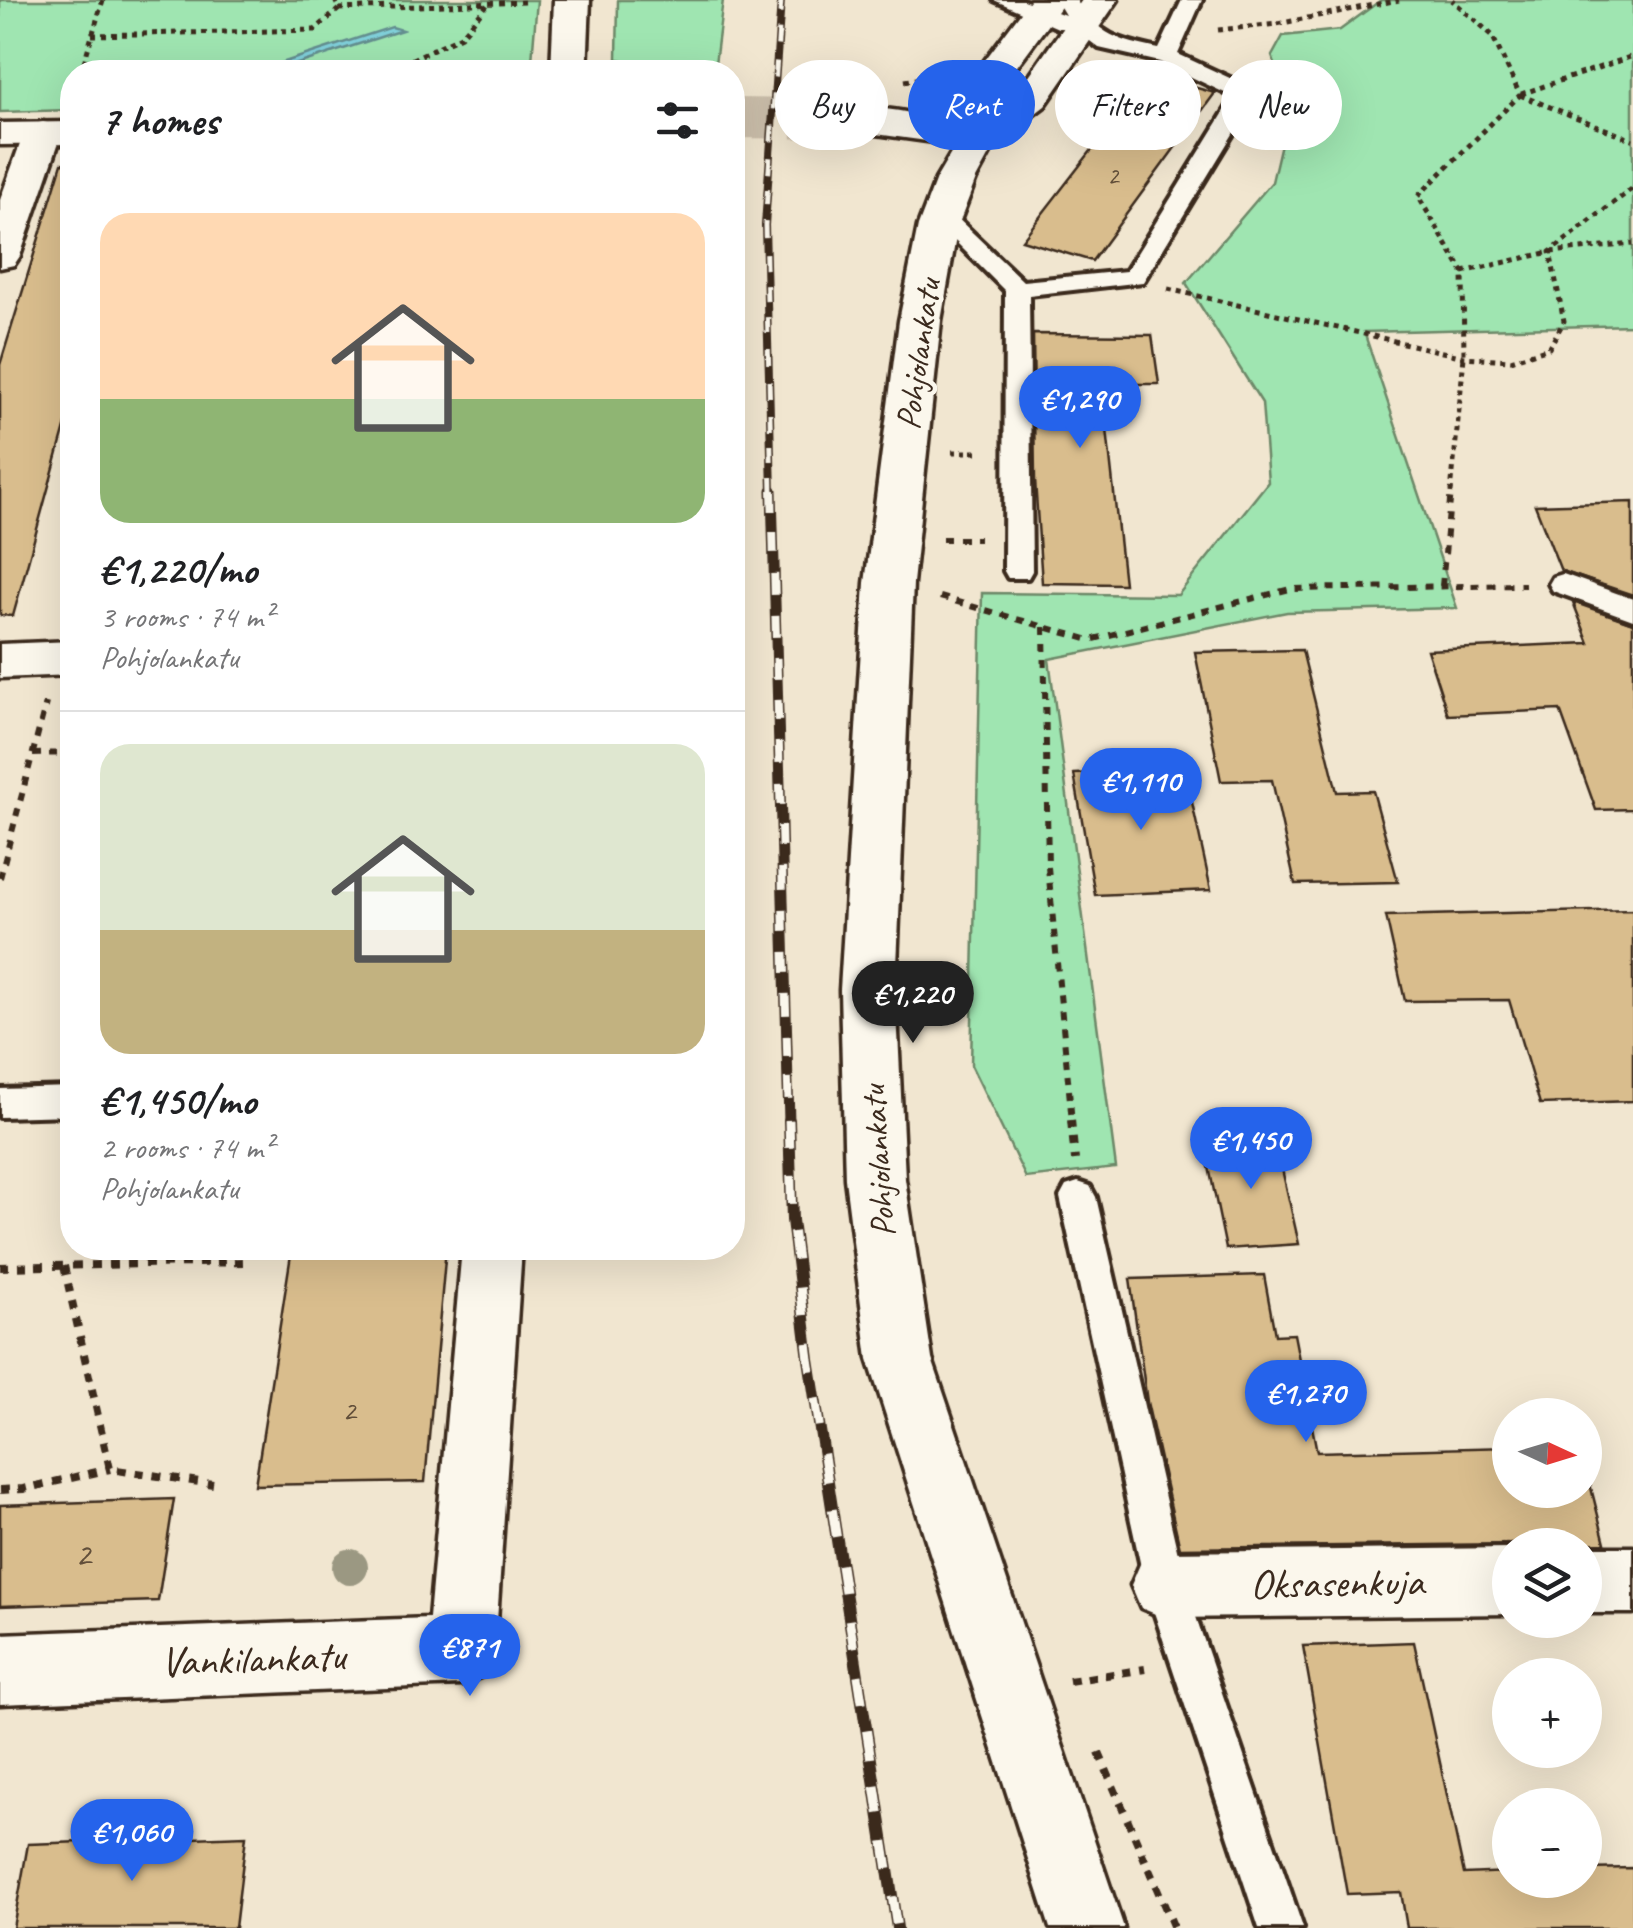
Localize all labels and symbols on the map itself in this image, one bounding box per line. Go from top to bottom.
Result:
house number: 2 [1107,160,1120,192]
street label: Pohjolankatu [885,274,951,432]
pin: €1,290 [999,366,1161,451]
pin: €1,110 [1060,748,1222,833]
pin: €1,220 [832,961,994,1046]
street label: Pohjolankatu [850,1082,906,1238]
pin: €1,450 [1170,1107,1332,1192]
pin: €1,270 [1225,1360,1387,1445]
house number: 2 [342,1391,358,1429]
north arrow [1492,1398,1602,1508]
house number: 2 [75,1531,94,1576]
street label: Oksasenkuja [1250,1555,1427,1611]
pin: €871 [411,1614,529,1699]
street label: Vankilankatu [159,1629,349,1689]
pin: €1,060 [51,1799,213,1884]

